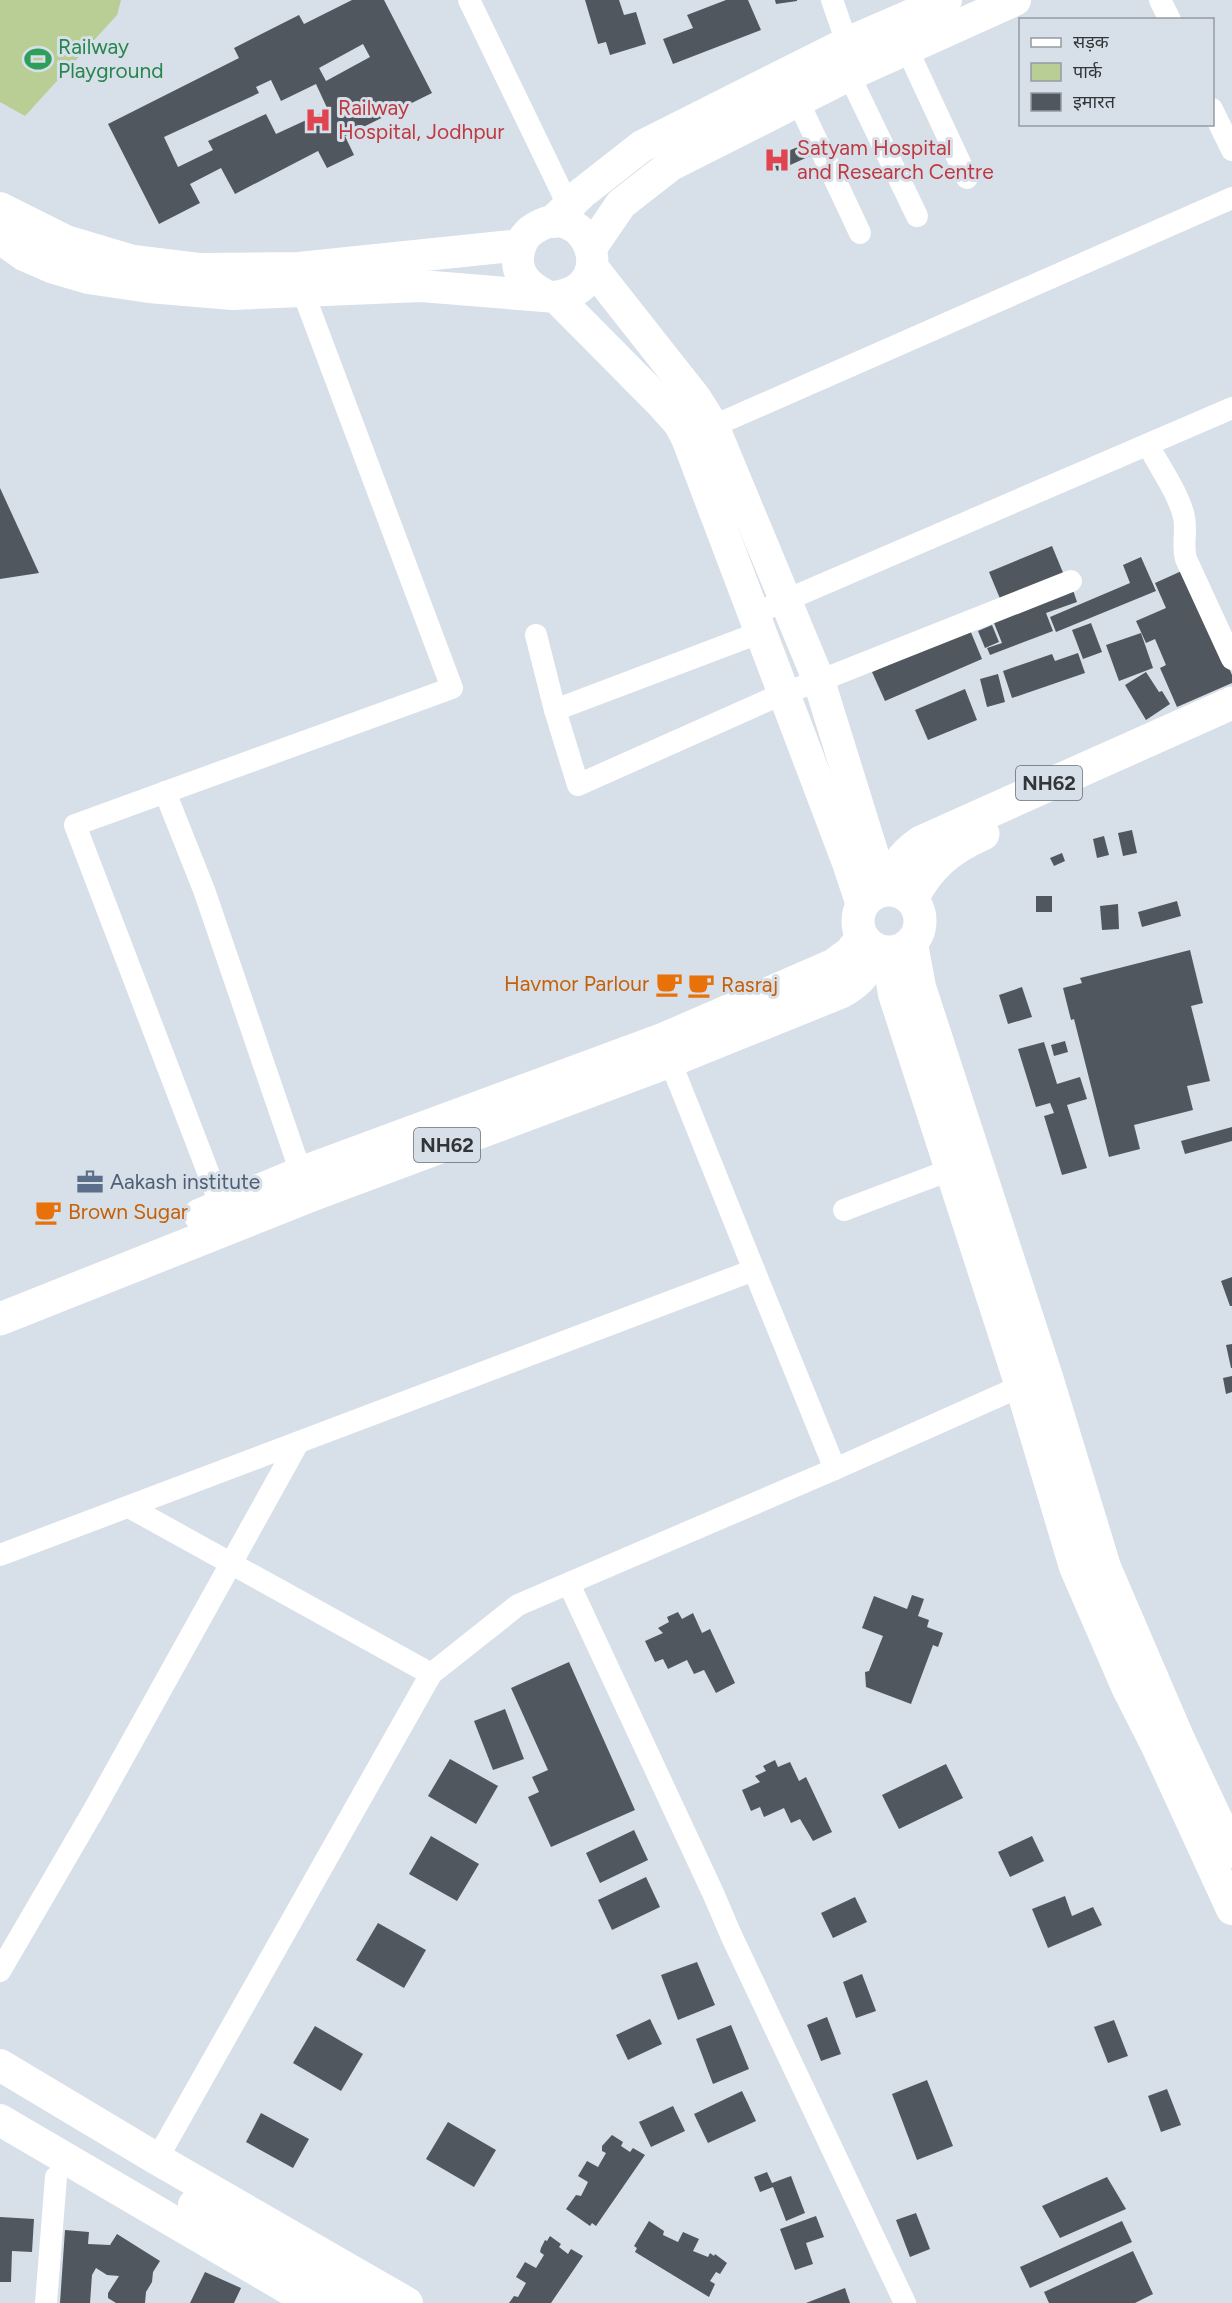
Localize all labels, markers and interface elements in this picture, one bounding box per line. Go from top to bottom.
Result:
legend [1019,18,1214,126]
text: सड़क [1073,31,1110,53]
place label: Railway Playground [58,34,163,83]
sports icon: Railway Playground [23,44,53,74]
text: पार्क [1073,61,1103,83]
text: इमारत [1073,91,1116,113]
place label: Railway Hospital, Jodhpur [338,95,504,144]
hospital icon: Railway Hospital, Jodhpur [303,105,333,135]
place label: Satyam Hospital and Research Centre [797,135,994,184]
hospital icon: Satyam Hospital and Research Centre [762,145,792,175]
road number: NH62 [1016,766,1082,800]
cafe icon: Havmor Parlour [654,969,684,999]
cafe icon: Rasraj [686,970,716,1000]
place label: Havmor Parlour [504,971,649,996]
place label: Rasraj [721,972,778,997]
road number: NH62 [414,1128,480,1162]
office icon: Aakash institute [75,1167,105,1197]
place label: Aakash institute [110,1169,260,1194]
cafe icon: Brown Sugar [33,1197,63,1227]
place label: Brown Sugar [68,1199,188,1224]

